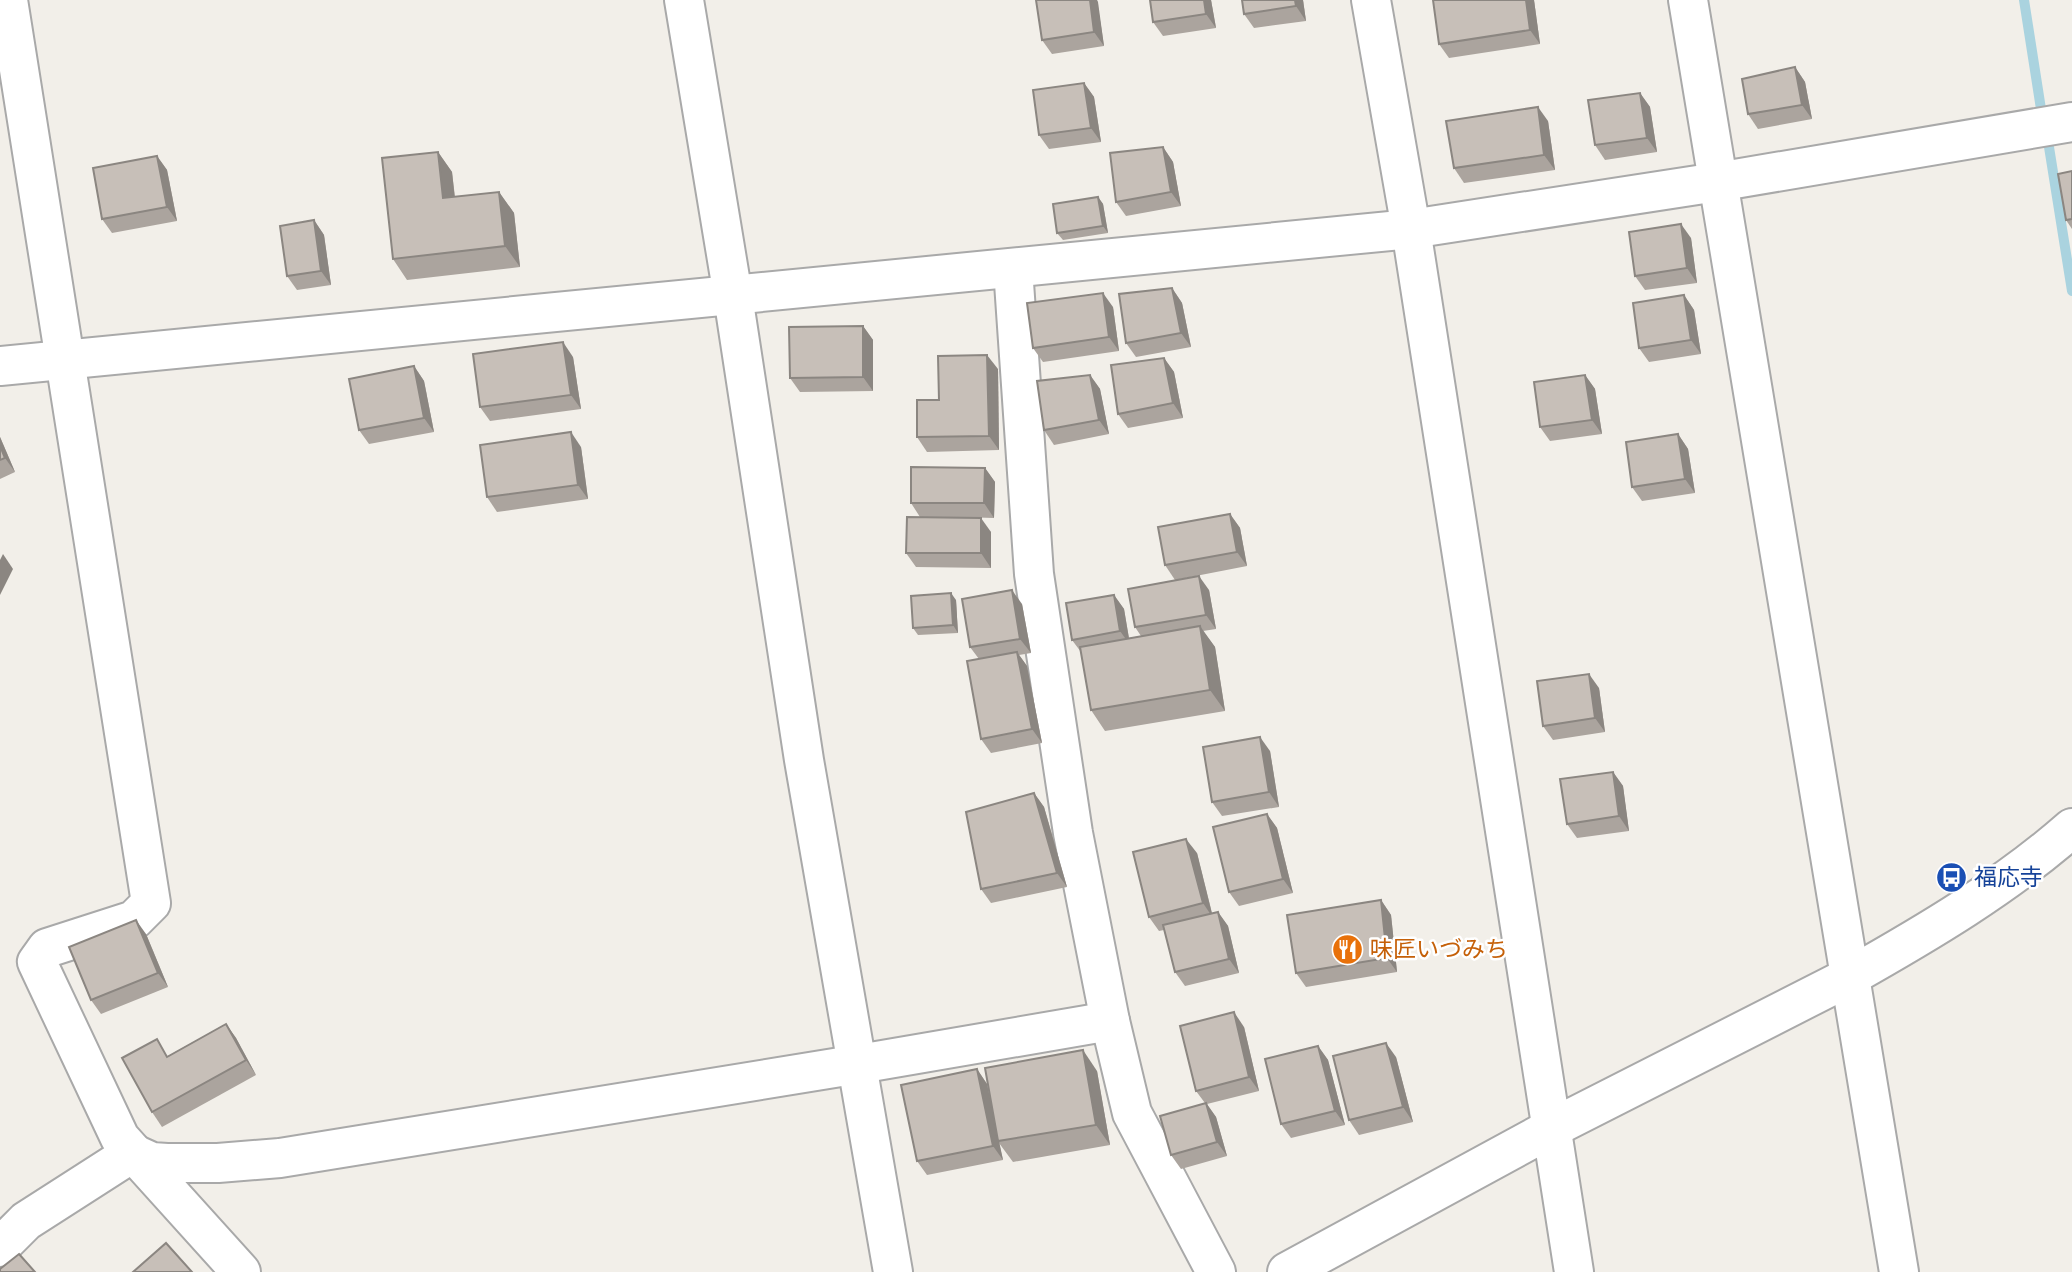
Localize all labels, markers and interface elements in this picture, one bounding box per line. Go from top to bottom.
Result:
bus stop icon: 福応寺 [1934,861,1968,895]
place label: 福応寺 [1974,864,2043,892]
restaurant icon: 味匠いづみち [1330,933,1364,967]
place label: 味匠いづみち [1370,936,1508,964]

